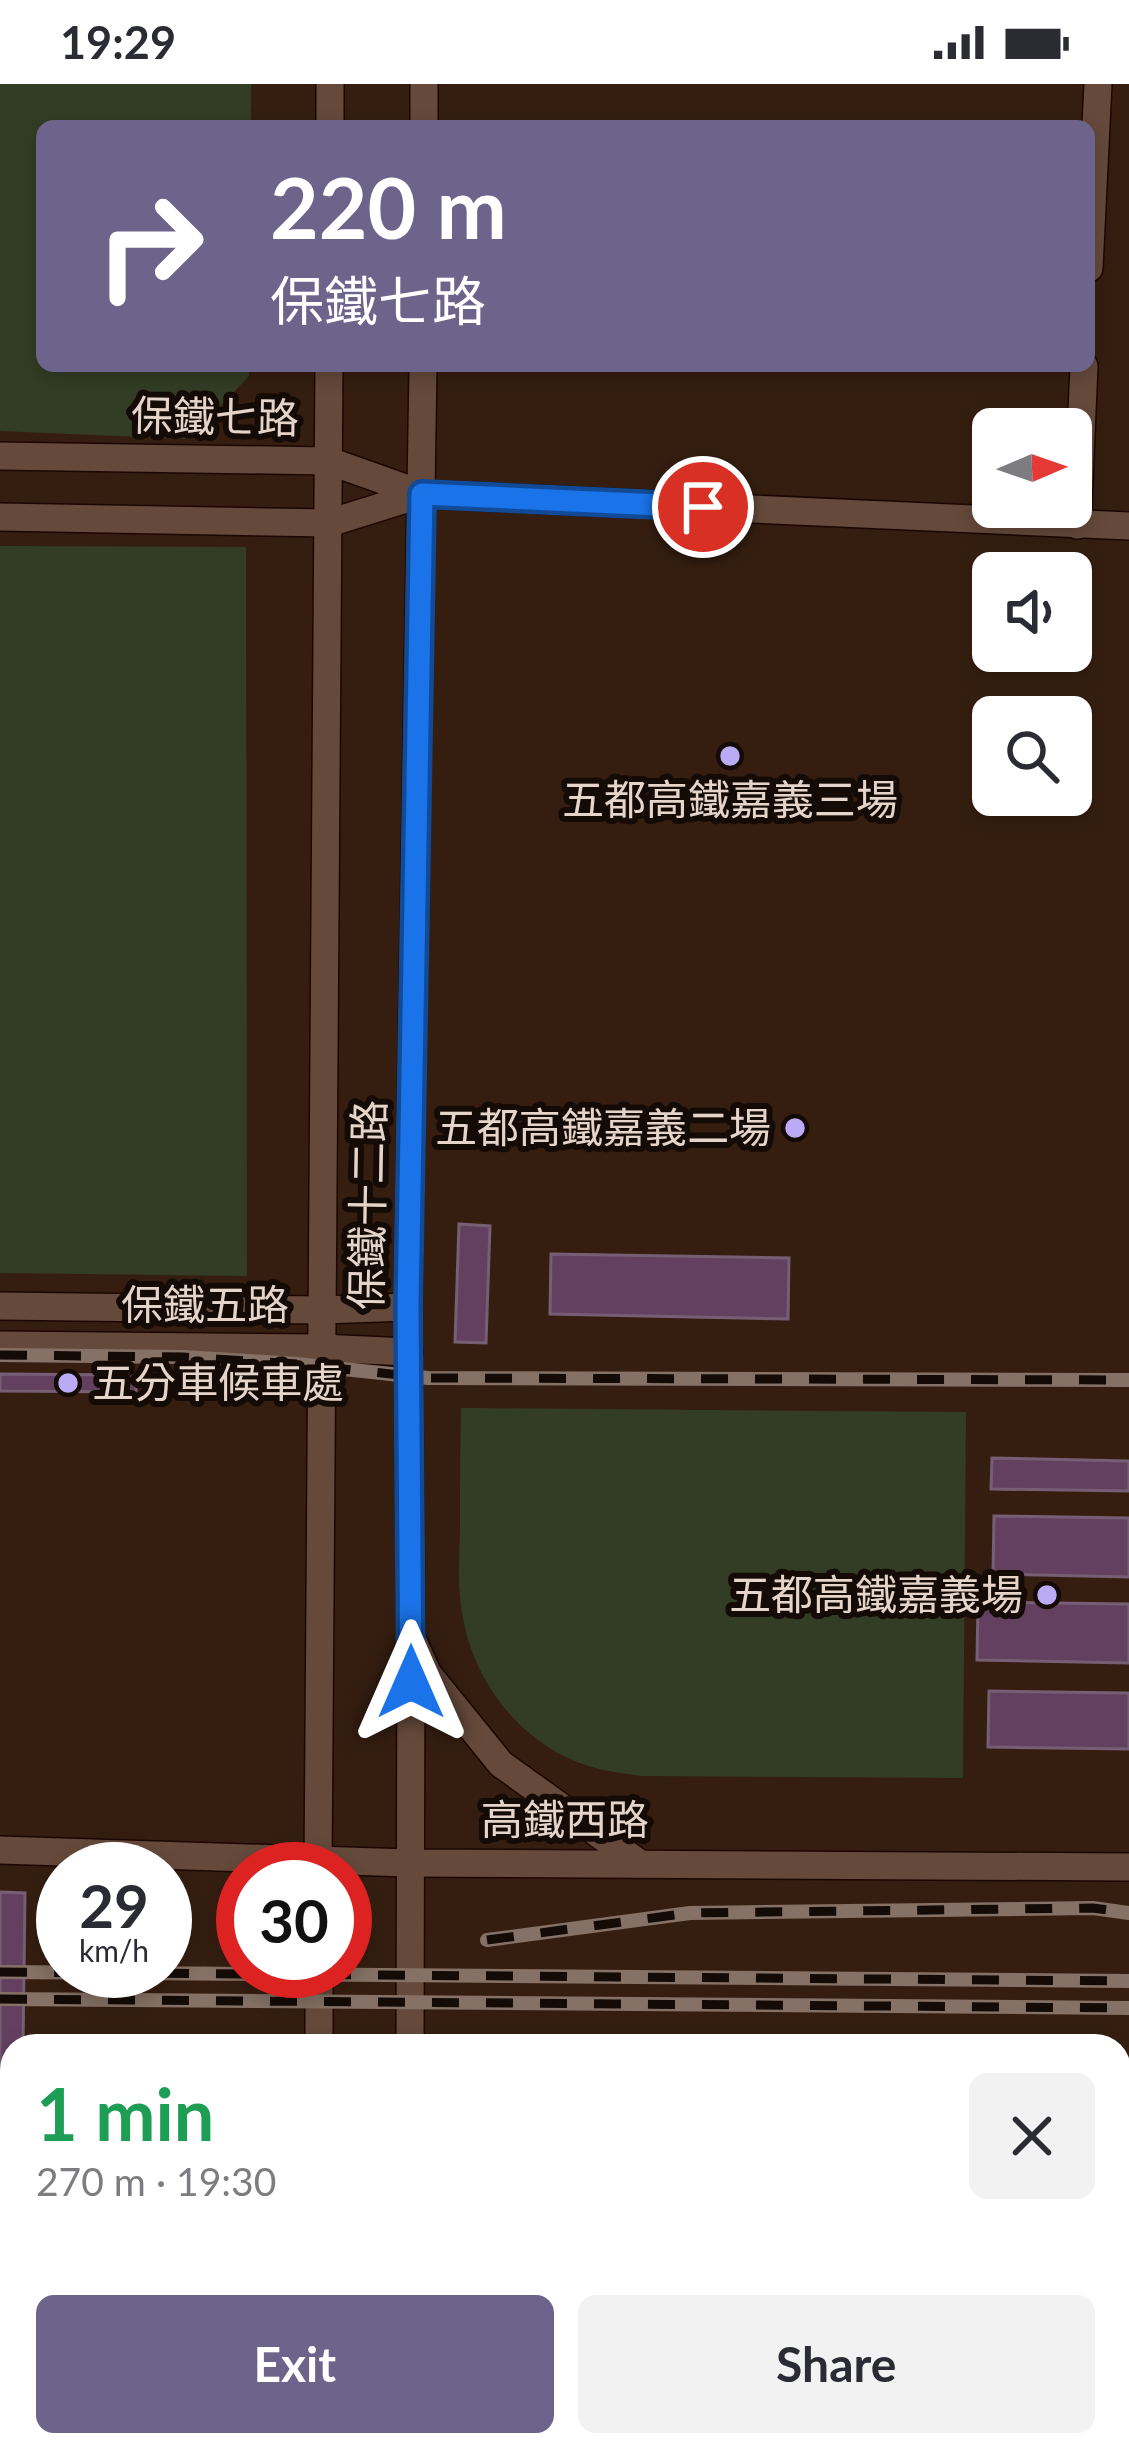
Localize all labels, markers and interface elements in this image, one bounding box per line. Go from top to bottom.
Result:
text: 19:29 [60,15,176,69]
text: 220 m [270,156,507,257]
icon: right [72,168,228,324]
text: 保鐵七路 [270,268,486,333]
street label: 保鐵七路 [131,390,299,442]
north arrow [972,408,1092,528]
map controls [972,408,1092,816]
pin [652,456,754,558]
icon: arrive [670,474,736,540]
button: sound [972,552,1092,672]
button: search [972,696,1092,816]
marker: 五都高鐵嘉義三場 [717,743,743,769]
place label: 五都高鐵嘉義三場 [562,774,898,824]
street label: 保鐵十二路 [340,1100,394,1310]
place label: 五都高鐵嘉義二場 [435,1102,771,1152]
marker: 五都高鐵嘉義二場 [782,1115,808,1141]
street label: 保鐵五路 [121,1279,289,1329]
place label: 五分車候車處 [92,1357,344,1407]
marker: 五分車候車處 [55,1370,81,1396]
place label: 五都高鐵嘉義場 [729,1569,1023,1619]
marker: 五都高鐵嘉義場 [1034,1582,1060,1608]
position arrow [348,1619,474,1745]
street label: 高鐵西路 [481,1794,649,1844]
speed limit sign: 30 [216,1842,372,1998]
text: 29 [79,1869,149,1941]
text: km/h [79,1932,149,1968]
text: 1 min [36,2070,214,2156]
button: close [969,2073,1095,2199]
text: 270 m · 19:30 [36,2158,276,2204]
button: Exit [36,2295,554,2433]
button: Share [578,2295,1095,2433]

